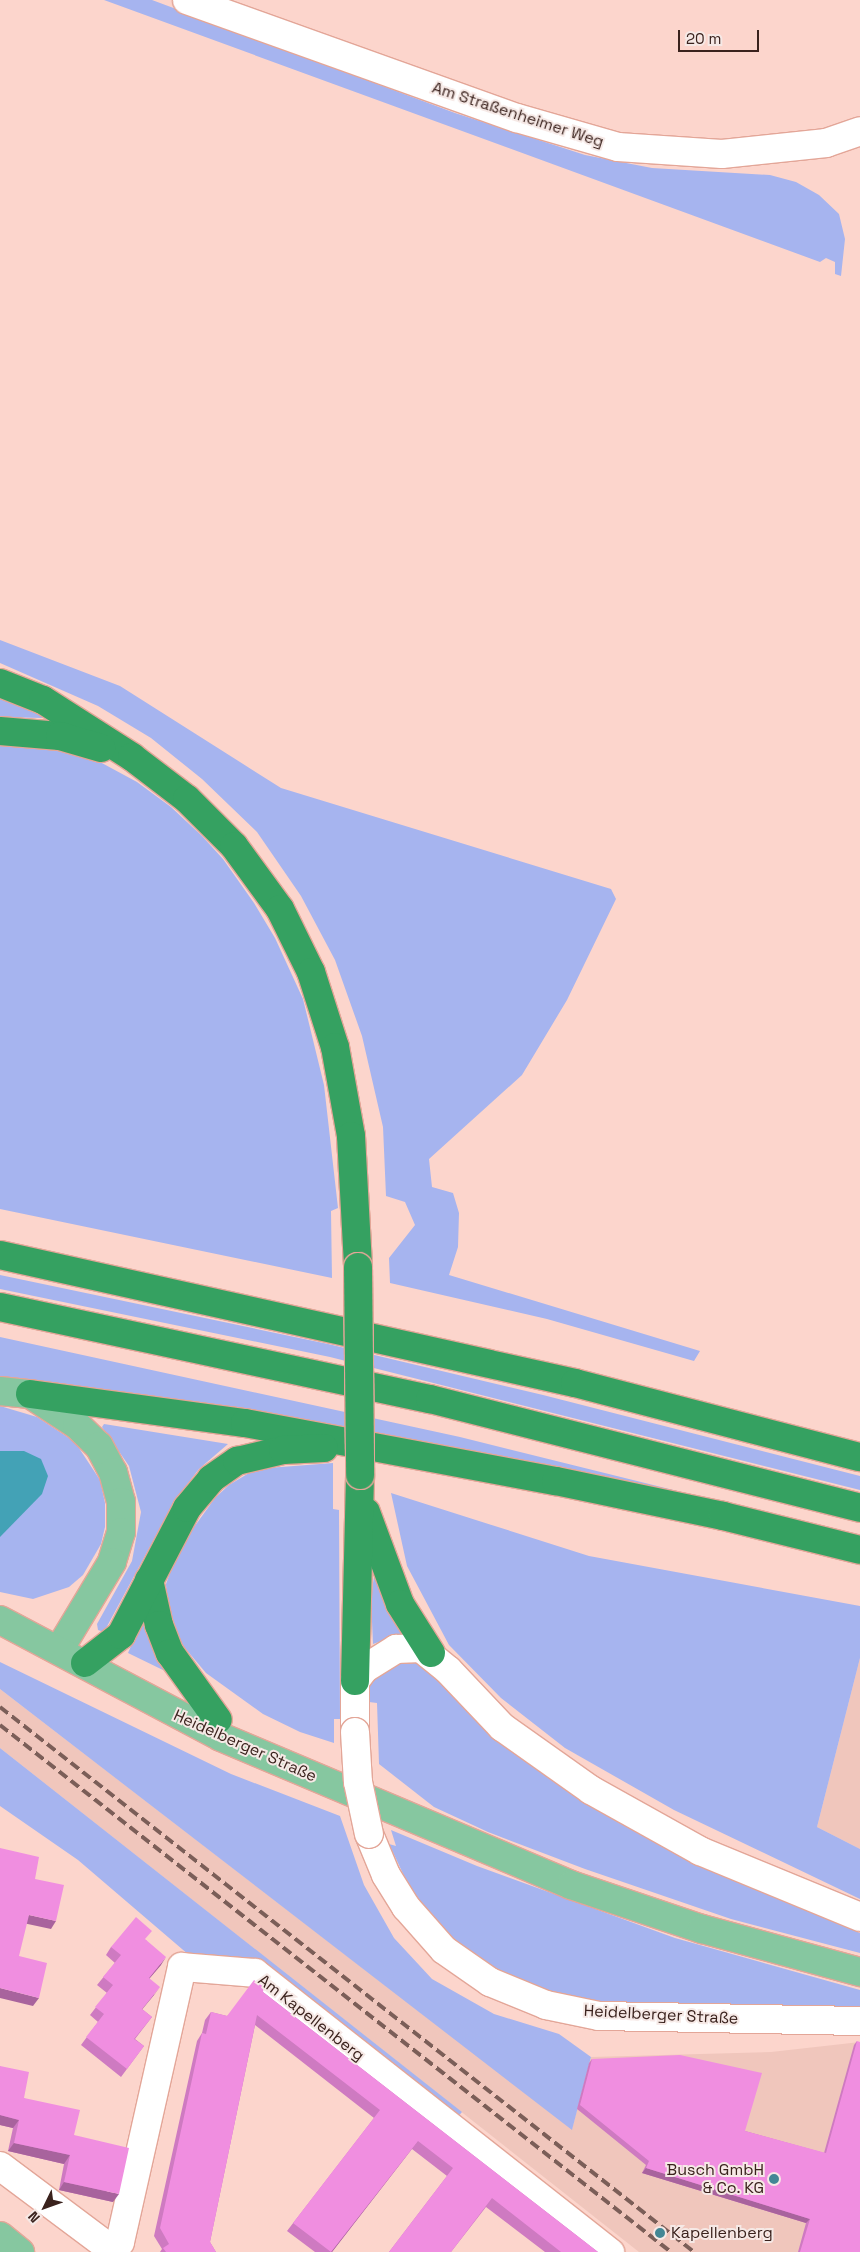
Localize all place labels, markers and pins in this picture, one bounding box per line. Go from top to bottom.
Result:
place label: Busch GmbH & Co. KG [667,2160,764,2198]
marker: Busch GmbH & Co. KG [768,2173,780,2185]
place label: Kapellenberg [671,2223,773,2243]
marker: Kapellenberg [653,2226,667,2240]

